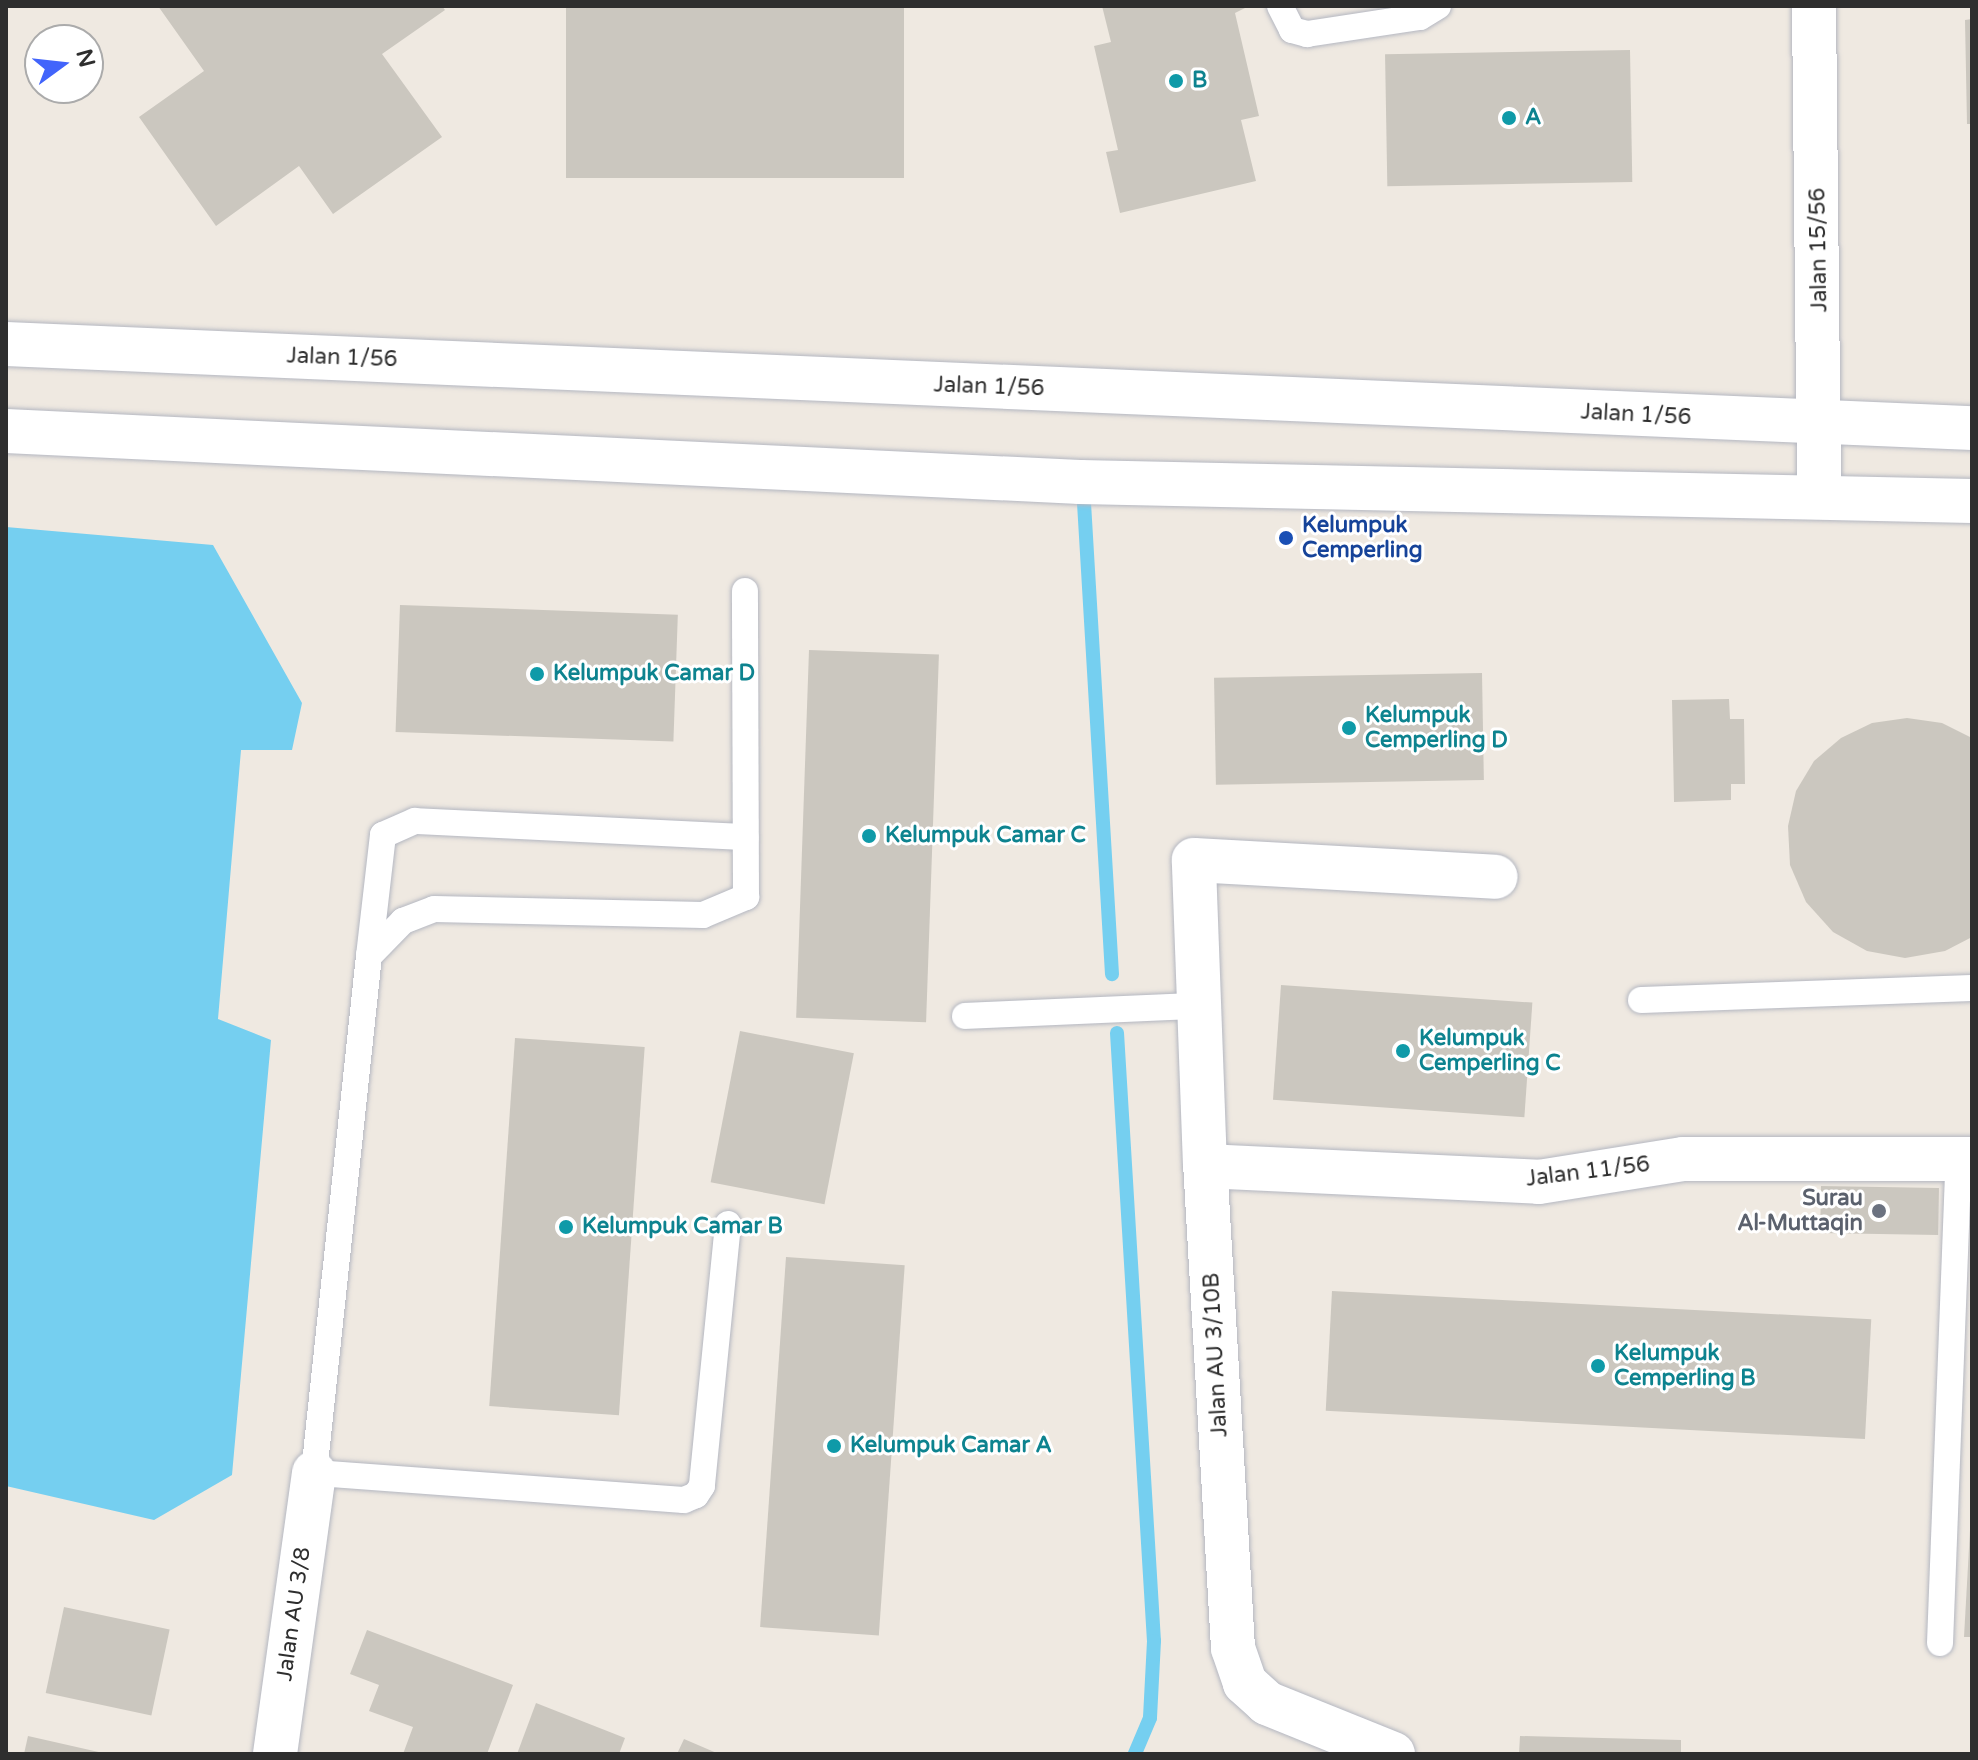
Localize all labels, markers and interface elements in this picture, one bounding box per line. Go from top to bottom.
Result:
north arrow [24,24,104,104]
text: N [70,46,100,70]
place label: B [1192,68,1207,94]
marker: B [1167,72,1185,90]
place label: A [1525,105,1541,131]
marker: A [1500,109,1518,127]
street label: Jalan 15/56 [1805,187,1833,313]
street label: Jalan 1/56 [286,343,398,373]
street label: Jalan 1/56 [933,372,1045,402]
street label: Jalan 1/56 [1580,399,1692,431]
place label: Kelumpuk Cemperling [1302,512,1423,564]
marker: Kelumpuk Cemperling [1277,529,1295,547]
place label: Kelumpuk Camar D [553,661,755,687]
marker: Kelumpuk Camar D [528,665,546,683]
place label: Kelumpuk Cemperling D [1365,702,1508,754]
marker: Kelumpuk Cemperling D [1340,719,1358,737]
place label: Kelumpuk Camar C [885,823,1086,849]
marker: Kelumpuk Camar C [860,827,878,845]
place label: Kelumpuk Cemperling C [1419,1025,1561,1076]
marker: Kelumpuk Cemperling C [1394,1042,1412,1060]
street label: Jalan 11/56 [1525,1151,1651,1193]
place label: Surau Al-Muttaqin [1737,1185,1863,1236]
marker: Surau Al-Muttaqin [1870,1202,1888,1220]
place label: Kelumpuk Camar B [582,1214,783,1240]
marker: Kelumpuk Camar B [557,1218,575,1236]
street label: Jalan AU 3/10B [1199,1272,1233,1438]
place label: Kelumpuk Cemperling B [1614,1340,1756,1392]
marker: Kelumpuk Cemperling B [1589,1357,1607,1375]
place label: Kelumpuk Camar A [850,1433,1052,1459]
marker: Kelumpuk Camar A [825,1437,843,1455]
street label: Jalan AU 3/8 [272,1545,316,1683]

